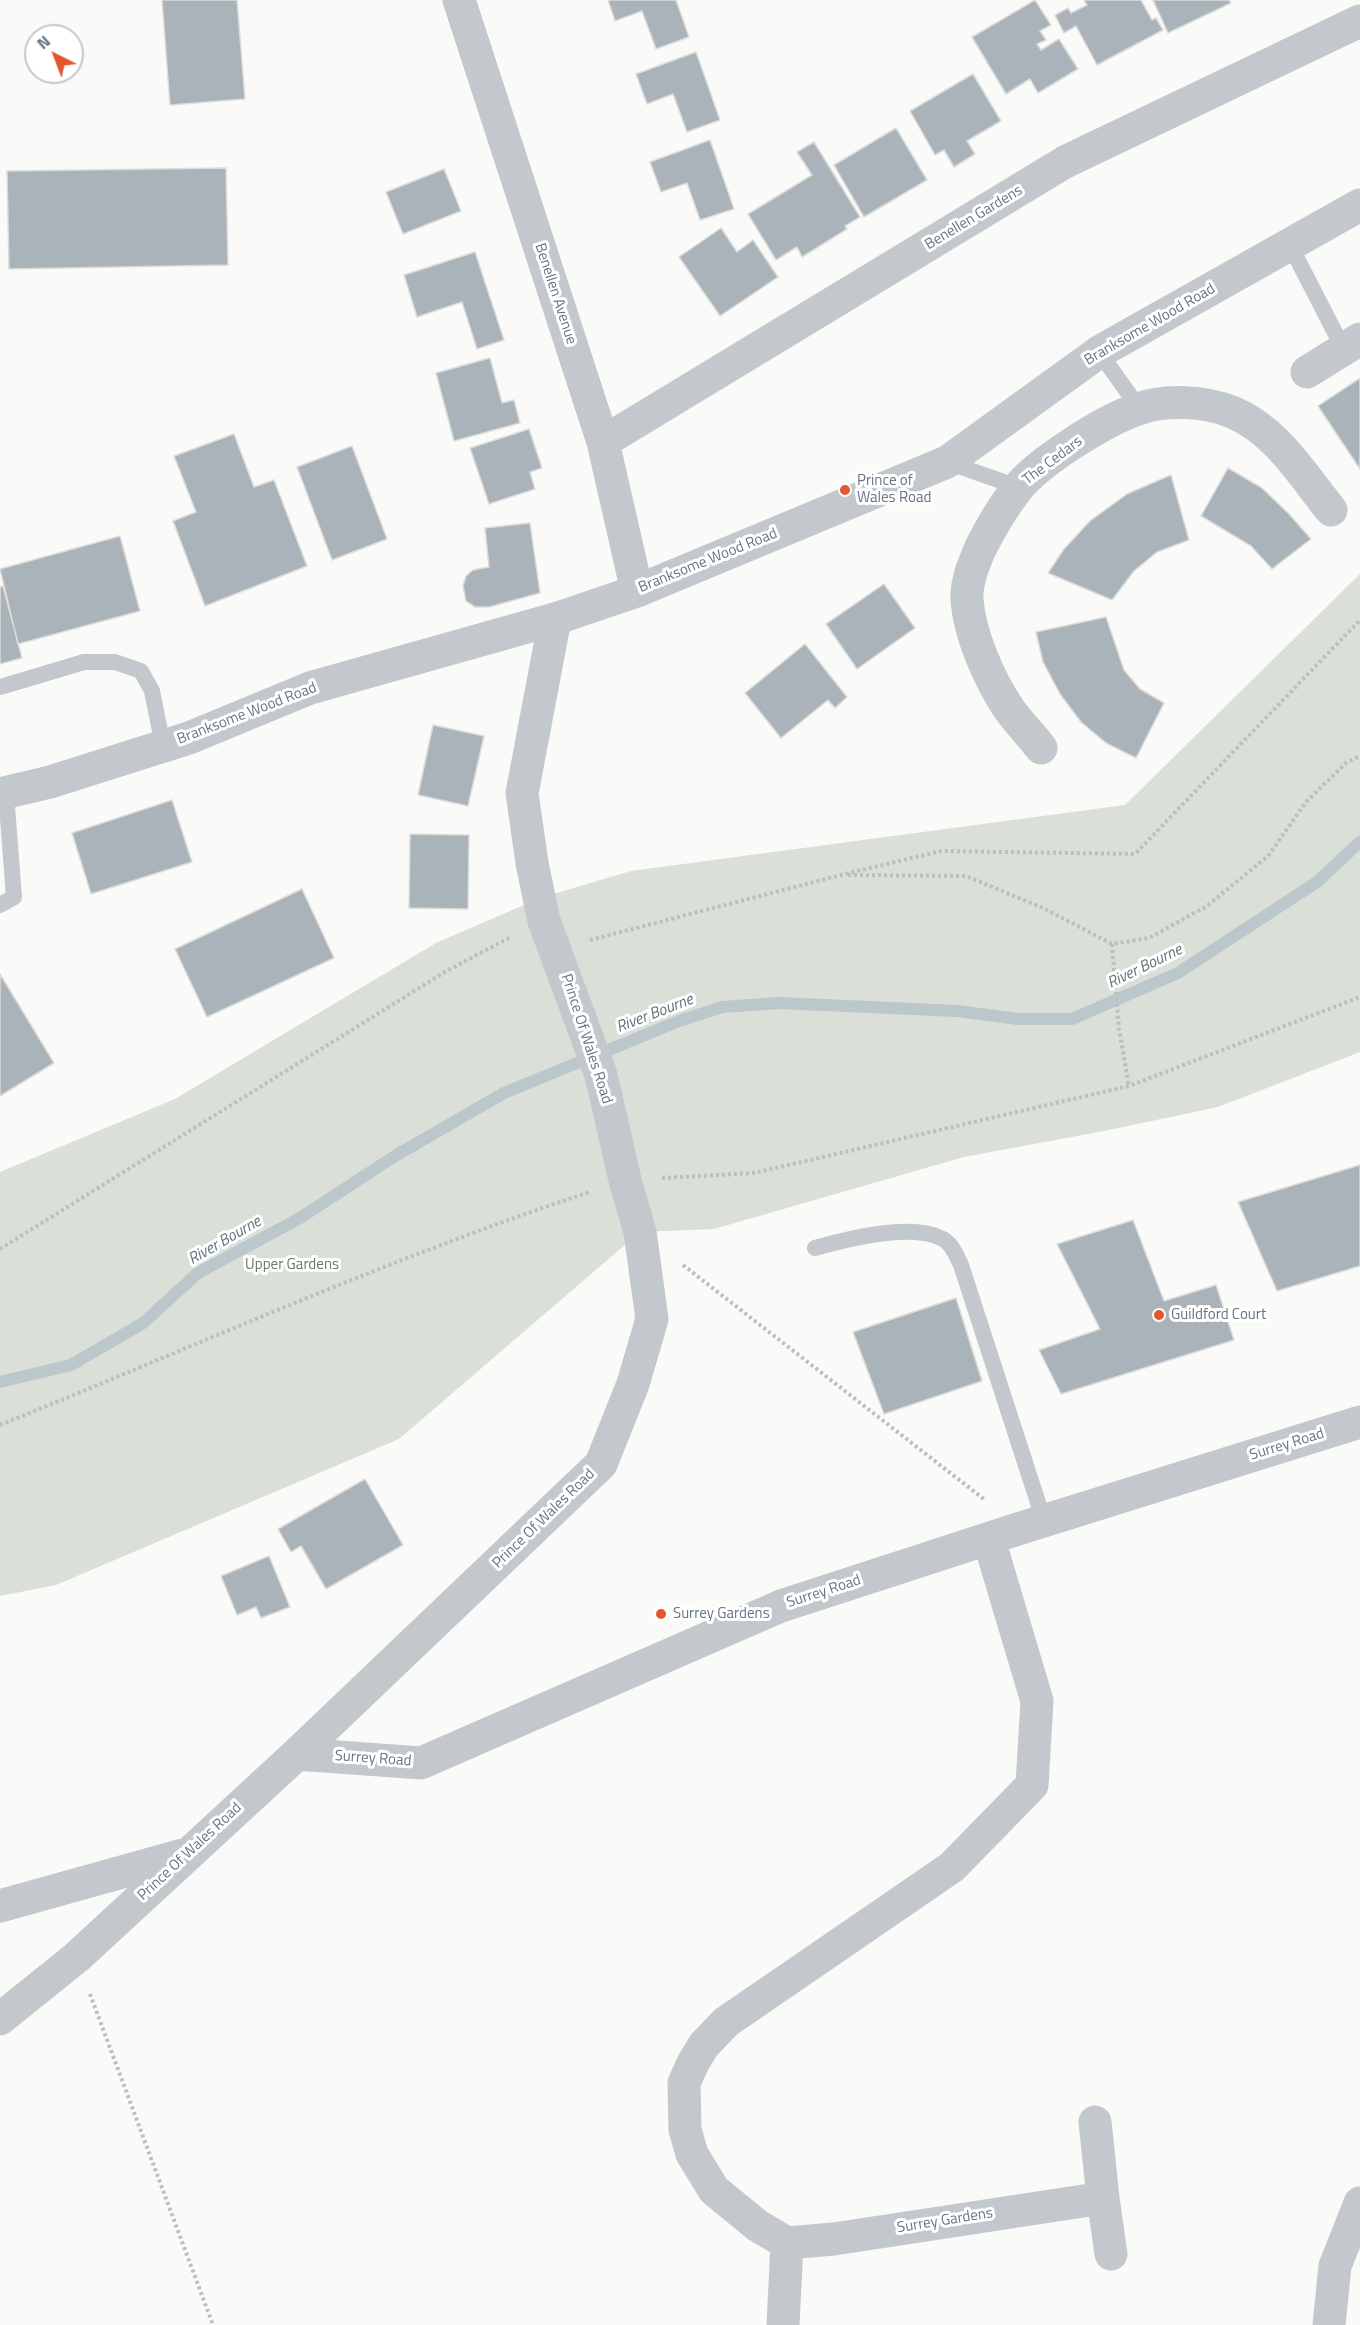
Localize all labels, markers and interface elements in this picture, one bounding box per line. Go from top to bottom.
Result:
north arrow [24,24,84,84]
text: N [31,29,55,55]
street label: Benellen Gardens [922,182,1026,254]
street label: Benellen Avenue [530,241,580,347]
street label: Branksome Wood Road [1081,280,1219,370]
street label: The Cedars [1020,433,1086,489]
place label: Prince of Wales Road [857,472,931,507]
marker: Prince of Wales Road [838,483,852,497]
street label: Branksome Wood Road [636,525,780,597]
street label: Branksome Wood Road [175,679,319,749]
water label: River Bourne [1104,941,1186,993]
street label: Prince Of Wales Road [557,972,615,1106]
water label: River Bourne [614,991,696,1037]
water label: River Bourne [185,1212,265,1270]
park label: Upper Gardens [245,1256,339,1274]
place label: Guildford Court [1171,1306,1266,1324]
marker: Guildford Court [1152,1308,1166,1322]
street label: Surrey Road [1248,1425,1326,1465]
street label: Prince Of Wales Road [489,1466,599,1572]
street label: Surrey Road [785,1572,863,1612]
place label: Surrey Gardens [673,1605,770,1623]
marker: Surrey Gardens [654,1607,668,1621]
street label: Surrey Road [334,1747,412,1771]
street label: Prince Of Wales Road [134,1799,246,1905]
street label: Surrey Gardens [896,2205,994,2237]

